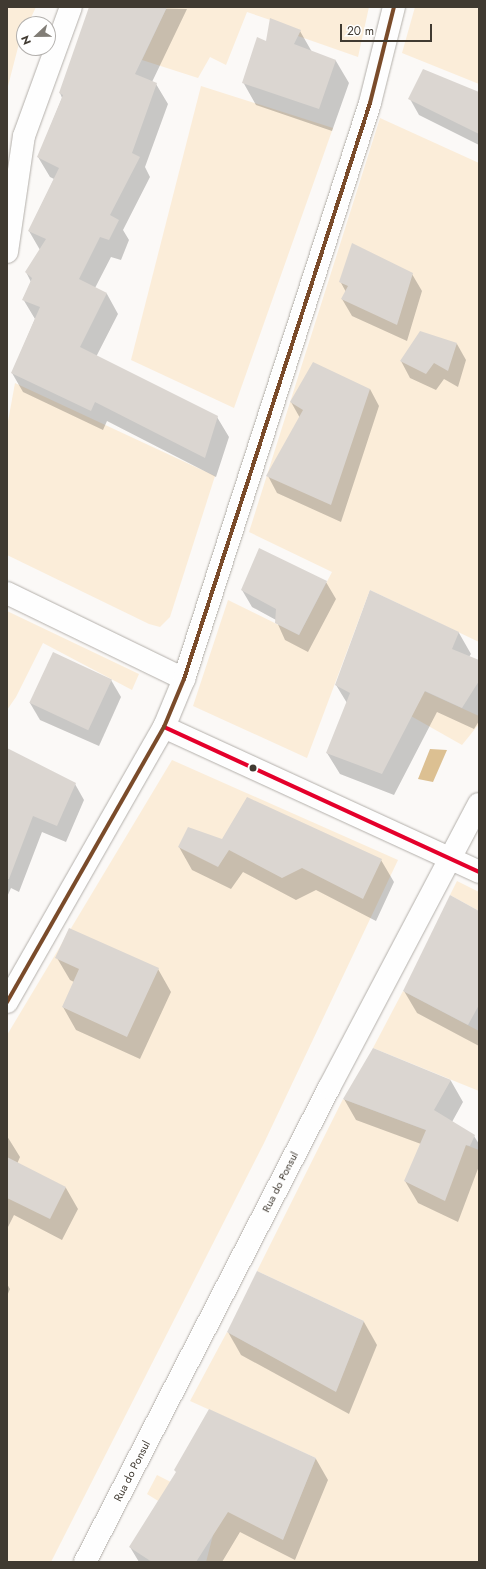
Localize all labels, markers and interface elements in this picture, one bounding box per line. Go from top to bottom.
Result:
north arrow [16,16,56,56]
scale bar [342,16,434,42]
text: 20 m [347,22,374,40]
text: N [17,33,35,47]
unlabelled marker [248,763,258,773]
street label: Rua do Ponsul [259,1149,301,1215]
street label: Rua do Ponsul [111,1438,153,1504]

